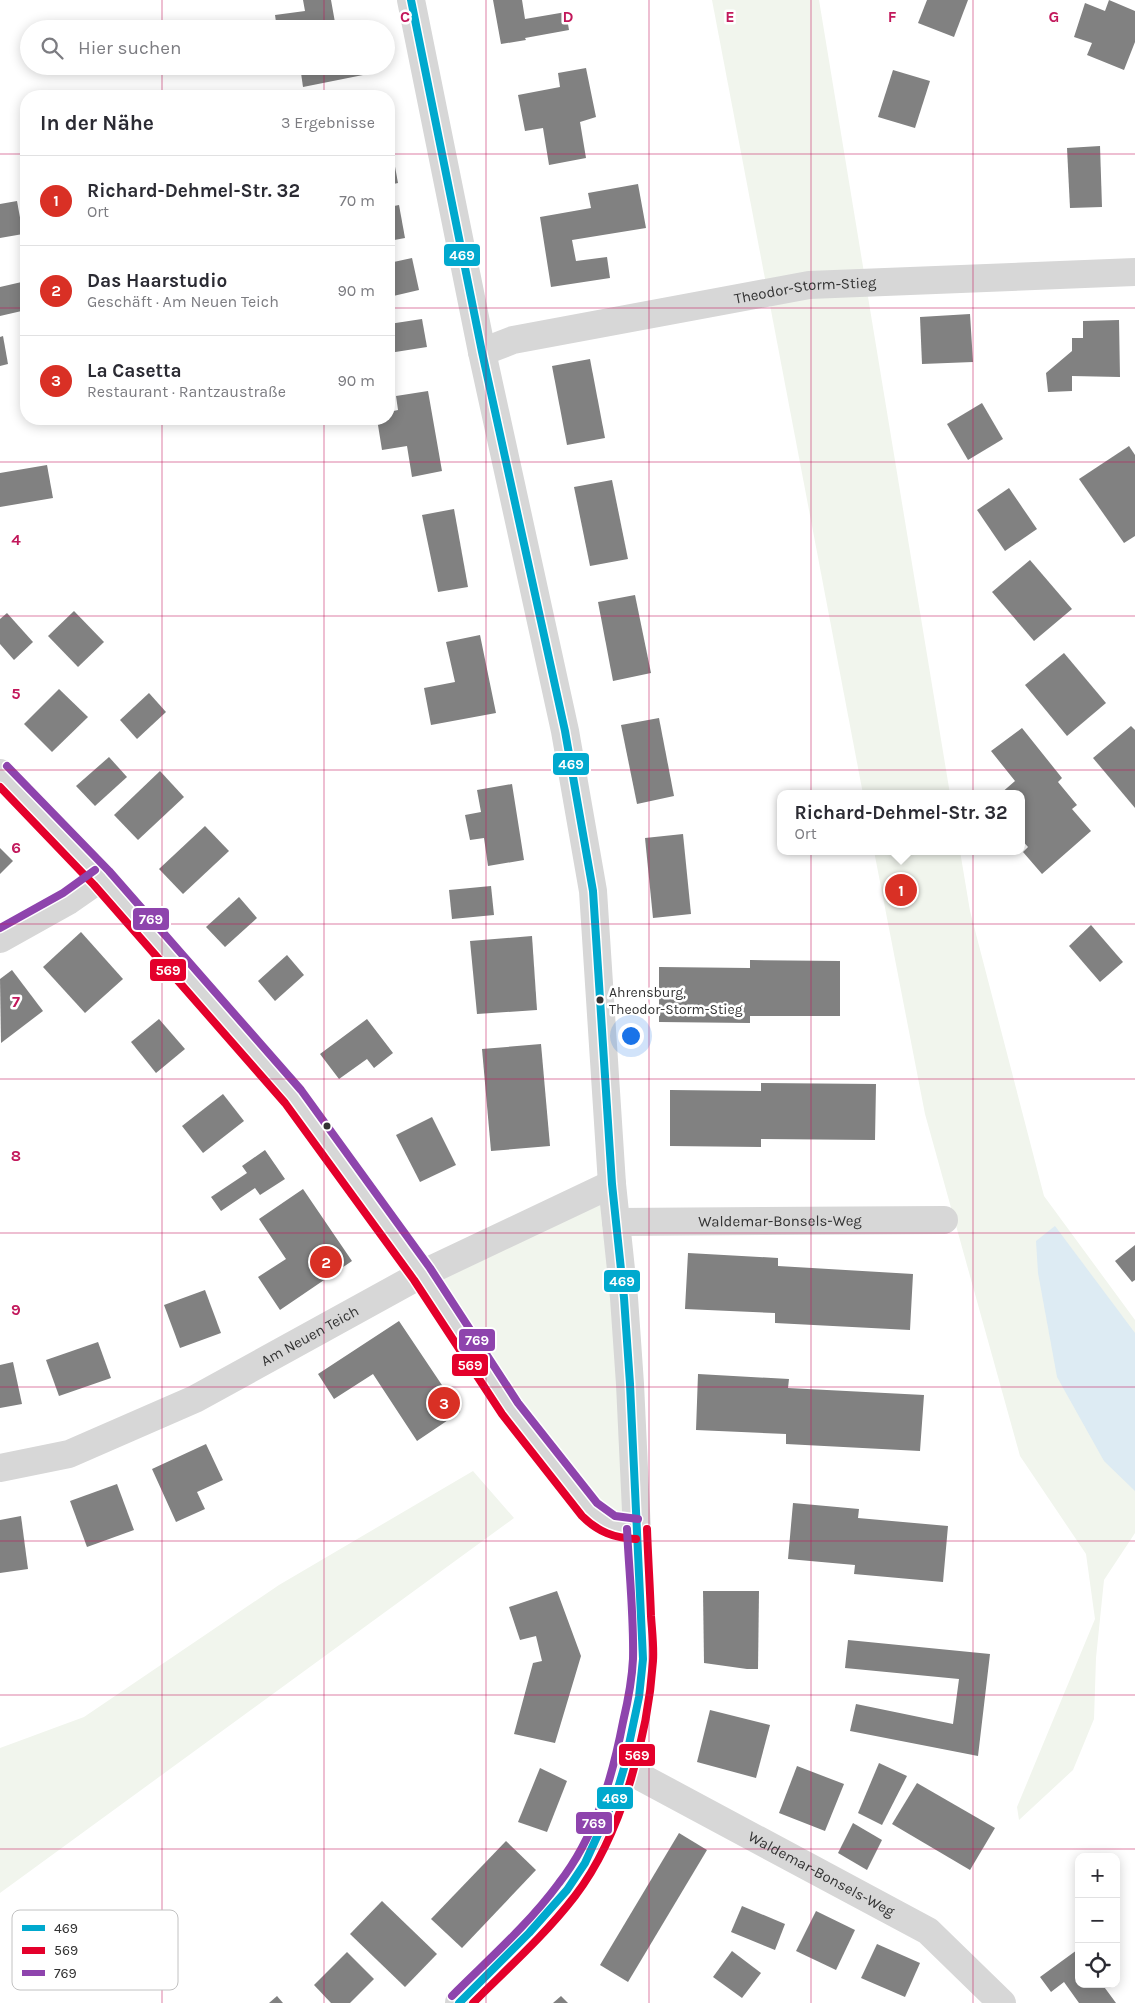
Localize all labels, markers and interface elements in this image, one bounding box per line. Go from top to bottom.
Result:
text: C [400,7,410,26]
text: D [563,7,574,26]
text: E [725,7,735,26]
text: F [888,7,897,26]
text: G [1049,7,1059,26]
search box [20,20,395,75]
icon: search [38,34,66,62]
text: Hier suchen [78,37,181,59]
text: In der Nähe [40,111,154,135]
text: 3 Ergebnisse [281,113,375,132]
text: Richard-Dehmel-Str. 32 [87,180,300,202]
text: 1 [53,191,59,210]
text: 70 m [339,191,375,210]
text: Ort [87,202,109,221]
line badge: 469 [443,243,481,267]
text: 469 [449,247,475,264]
text: Das Haarstudio [87,270,227,292]
street label: Theodor-Storm-Stieg [733,273,877,308]
text: 2 [51,281,61,300]
text: 90 m [337,281,375,300]
text: Geschäft · Am Neuen Teich [87,292,279,311]
text: La Casetta [87,360,182,382]
text: 3 [51,371,61,390]
text: 90 m [337,371,375,390]
text: Restaurant · Rantzaustraße [87,382,286,401]
text: 4 [11,530,21,549]
text: 5 [11,684,21,703]
line badge: 469 [552,752,590,776]
text: 469 [558,756,584,773]
popup [777,790,1025,855]
text: Richard-Dehmel-Str. 32 [795,802,1007,824]
text: Ort [795,824,817,843]
text: 6 [11,838,21,857]
pin: 1 [885,871,917,909]
line badge: 769 [132,907,170,931]
text: 769 [139,911,163,928]
line badge: 569 [149,958,187,982]
text: 569 [155,962,181,979]
place label: Ahrensburg, Theodor-Storm-Stieg [609,984,743,1018]
text: 7 [12,992,20,1011]
marker: Ahrensburg, Theodor-Storm-Stieg [595,995,605,1005]
your location [618,1023,644,1049]
unlabelled marker [322,1121,332,1131]
text: 8 [11,1146,21,1165]
street label: Waldemar-Bonsels-Weg [698,1211,862,1230]
pin: 2 [310,1243,342,1281]
line badge: 469 [603,1269,641,1293]
text: 469 [609,1273,635,1290]
text: 9 [11,1300,21,1319]
street label: Am Neuen Teich [258,1302,362,1370]
line badge: 769 [458,1328,496,1352]
text: 769 [465,1332,489,1349]
line badge: 569 [451,1353,489,1377]
text: 569 [457,1357,483,1374]
pin: 3 [428,1384,460,1422]
line badge: 569 [618,1743,656,1767]
text: 569 [624,1747,650,1764]
line badge: 469 [596,1786,634,1810]
text: 469 [602,1790,628,1807]
line badge: 769 [575,1811,613,1835]
text: 769 [582,1815,606,1832]
street label: Waldemar-Bonsels-Weg [745,1827,898,1921]
map controls [1075,1853,1120,1988]
button: + [1075,1853,1120,1898]
button: − [1075,1898,1120,1943]
legend [12,1910,178,1990]
text: 469 [54,1920,78,1937]
text: 569 [54,1942,78,1959]
button: locate [1075,1943,1120,1988]
text: 769 [54,1965,77,1982]

